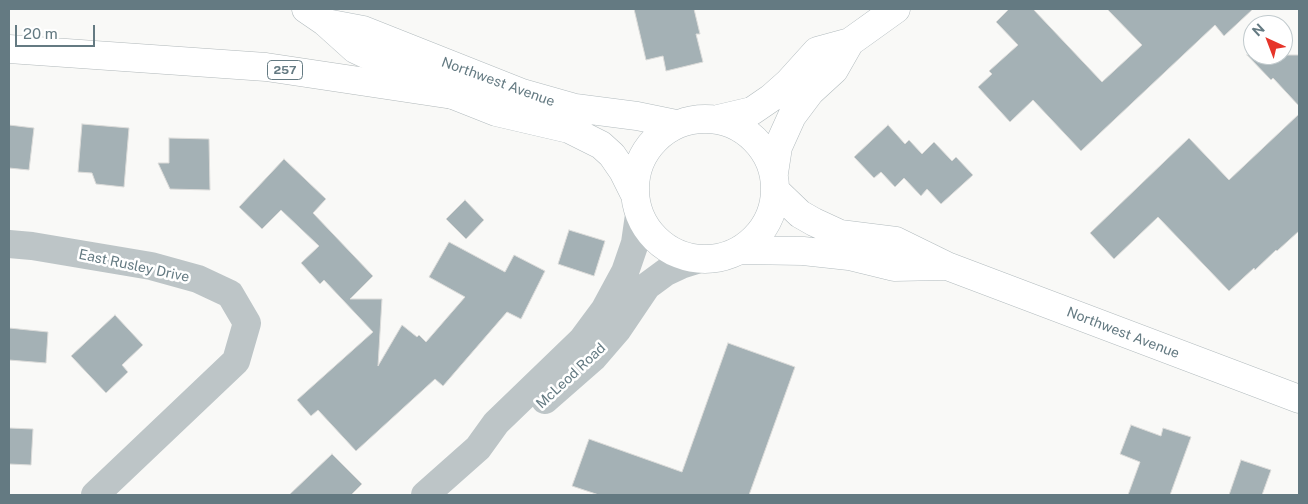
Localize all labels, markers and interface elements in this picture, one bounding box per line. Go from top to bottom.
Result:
scale bar [18,15,98,47]
north arrow [1243,15,1293,65]
text: N [1249,20,1268,39]
text: 20 m [23,25,58,42]
street label: Northwest Avenue [439,54,557,110]
road number: 257 [268,60,302,80]
street label: East Rusley Drive [77,246,191,286]
street label: Northwest Avenue [1064,304,1182,362]
street label: McLeod Road [533,340,609,412]

